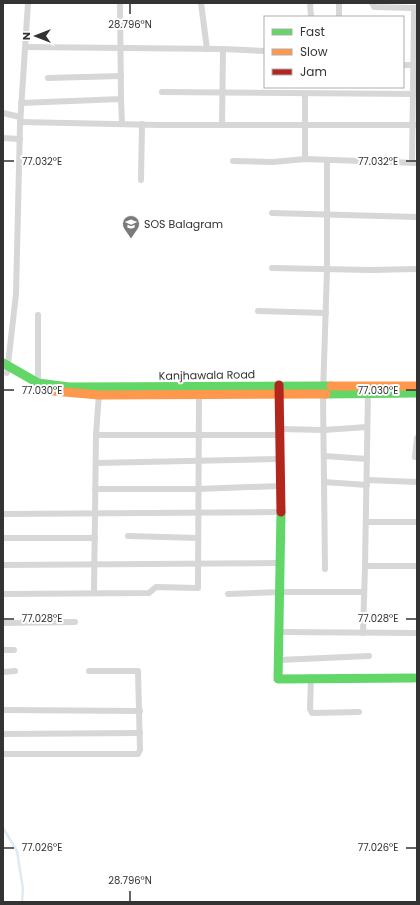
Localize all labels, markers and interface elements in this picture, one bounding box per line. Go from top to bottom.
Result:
north arrow [16,16,56,56]
legend [264,16,404,88]
text: 28.796°N [108,17,152,32]
text: Fast [300,23,325,40]
text: N [18,32,34,40]
text: Slow [300,43,328,60]
text: Jam [300,63,327,80]
text: 77.032°E [22,154,62,169]
text: 77.032°E [358,154,398,169]
school or university icon: SOS Balagram [121,214,141,239]
place label: SOS Balagram [144,216,223,232]
street label: Kanjhawala Road [159,366,255,384]
text: 77.030°E [22,383,62,398]
text: 77.030°E [358,383,398,398]
text: 77.028°E [22,611,62,626]
text: 77.028°E [358,611,398,626]
text: 77.026°E [22,840,62,855]
text: 77.026°E [358,840,398,855]
text: 28.796°N [108,873,152,888]

